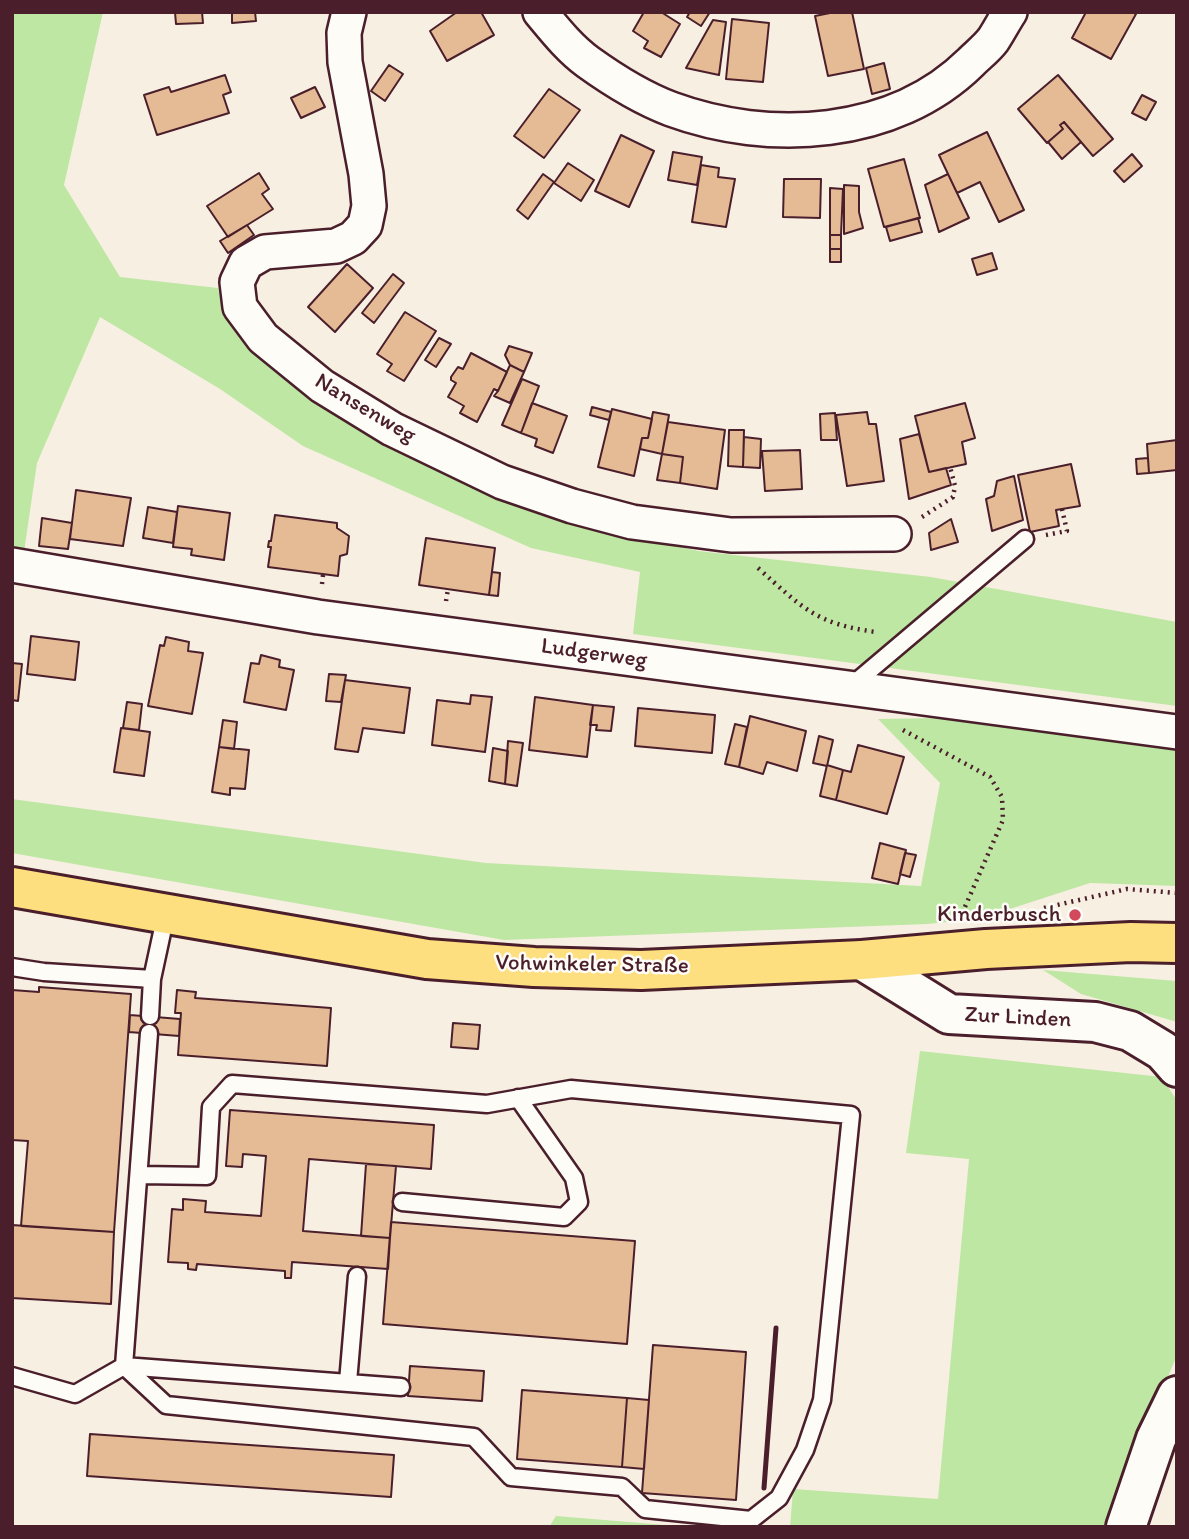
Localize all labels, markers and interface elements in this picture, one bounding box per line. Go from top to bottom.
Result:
street label: Nansenweg [309,368,421,450]
street label: Ludgerweg [539,633,649,675]
place label: Kinderbusch [937,901,1061,929]
marker: Kinderbusch [1067,907,1083,923]
street label: Vohwinkeler Straße [495,950,689,980]
street label: Zur Linden [964,1001,1072,1035]

